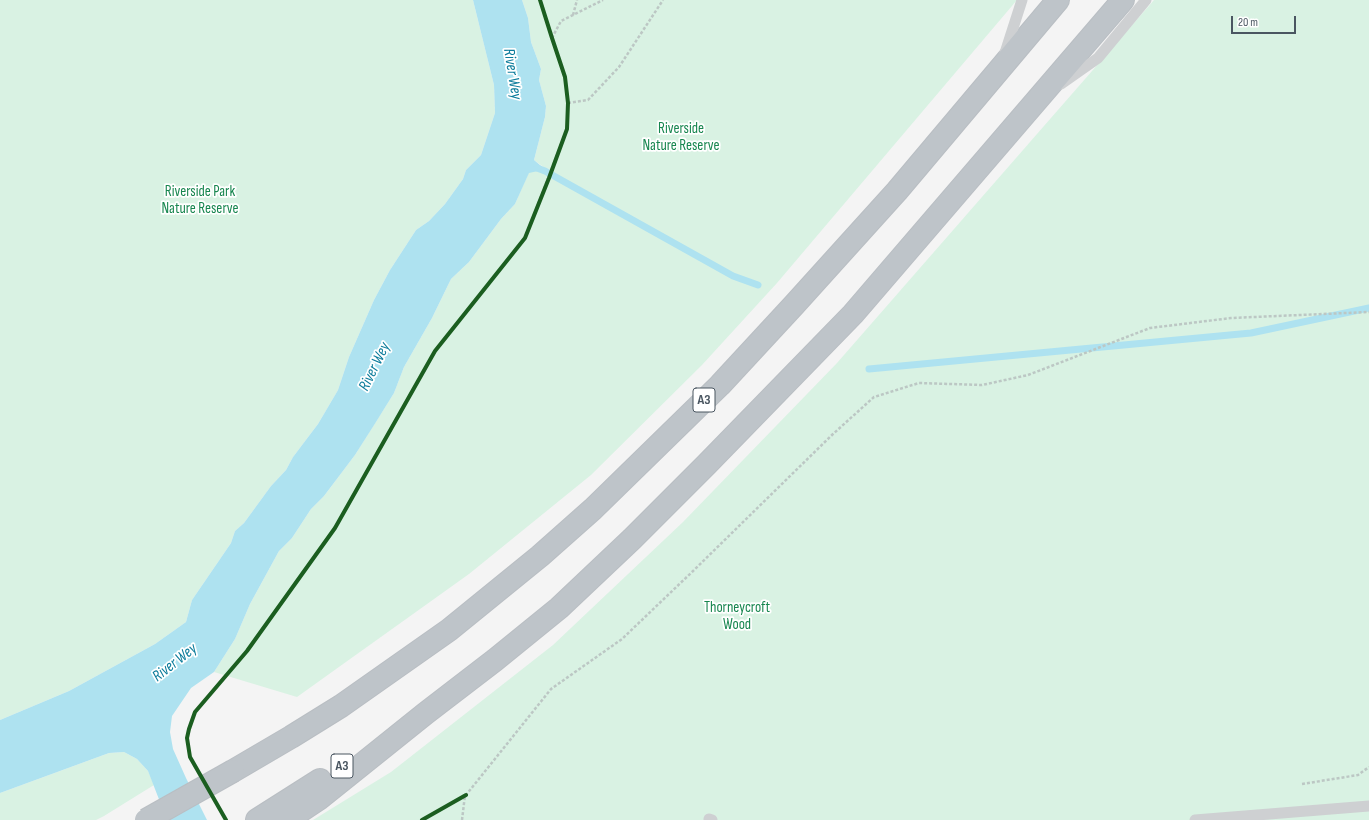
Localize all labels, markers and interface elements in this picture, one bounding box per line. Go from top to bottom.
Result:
scale bar [1233,8,1298,34]
text: 20 m [1238,15,1258,30]
water label: River Wey [498,47,526,101]
park label: Riverside Nature Reserve [642,120,720,155]
park label: Riverside Park Nature Reserve [161,183,239,218]
water label: River Wey [355,340,395,394]
road number: A3 [693,388,715,412]
park label: Thorneycroft Wood [704,599,770,634]
water label: River Wey [149,640,201,686]
road number: A3 [331,754,353,778]

